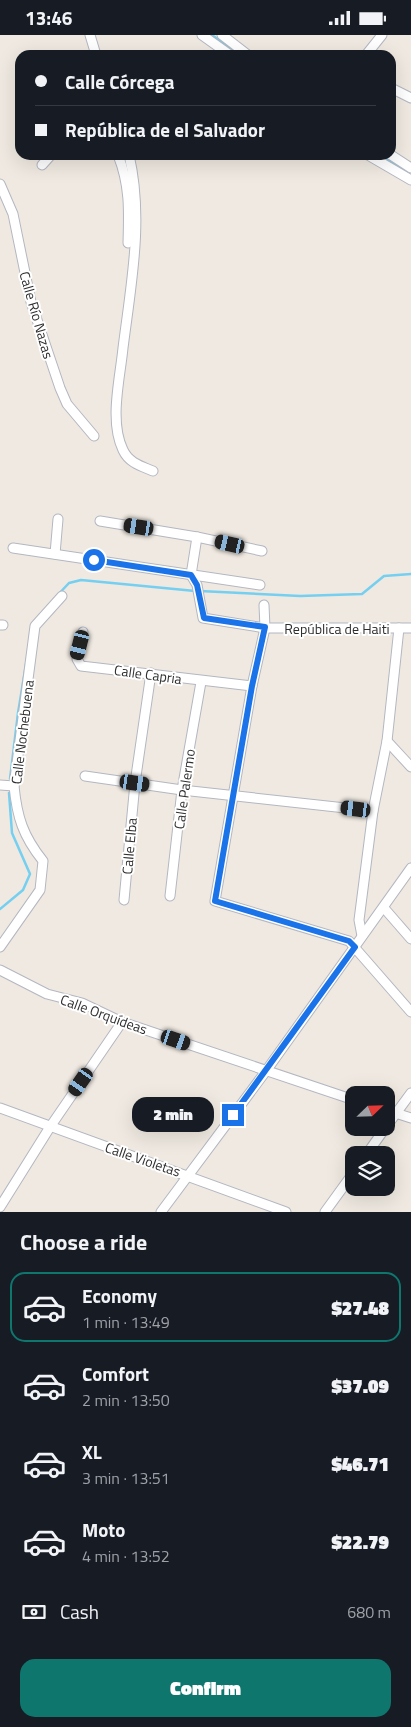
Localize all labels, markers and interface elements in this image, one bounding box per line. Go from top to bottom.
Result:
text: 13:46 [25,3,72,32]
text: Calle Córcega [65,67,174,96]
text: República de el Salvador [65,115,265,144]
street label: Calle Río Nazas [15,269,59,361]
car [123,517,154,537]
car [213,533,246,555]
route start [83,549,105,571]
street label: República de Haiti [284,618,390,639]
car [69,629,90,661]
street label: Calle Capria [113,659,183,689]
street label: Calle Nochebuena [5,679,39,785]
street label: Calle Palermo [168,748,200,830]
car [119,773,150,793]
car [340,800,371,818]
street label: Calle Elba [116,817,142,875]
street label: Calle Orquídeas [58,989,150,1039]
car [159,1028,192,1052]
car [66,1065,95,1099]
north arrow [345,1086,395,1136]
map controls [345,1086,395,1196]
callout: 2 min [133,1097,216,1133]
text: 2 min [153,1102,193,1126]
route end [222,1104,244,1126]
street label: Calle Violetas [102,1136,184,1182]
button: layers [345,1146,395,1196]
text: Choose a ride [20,1225,147,1259]
text: Economy [82,1281,157,1310]
icon: car [22,1285,67,1330]
text: $27.48 [331,1293,389,1322]
text: 1 min · 13:49 [82,1310,170,1334]
text: Comfort [82,1359,149,1388]
icon: car [22,1363,67,1408]
text: $37.09 [331,1371,389,1400]
text: 2 min · 13:50 [82,1388,170,1412]
text: XL [82,1437,102,1466]
icon: car [22,1441,67,1486]
text: $46.71 [331,1449,389,1478]
text: 3 min · 13:51 [82,1466,170,1490]
text: Moto [82,1515,125,1544]
icon: car [22,1519,67,1564]
text: $22.79 [331,1527,389,1556]
text: 4 min · 13:52 [82,1544,170,1568]
text: Cash [60,1597,99,1626]
icon: cash [20,1598,48,1626]
text: 680 m [347,1600,391,1624]
button: Confirm [20,1659,391,1717]

